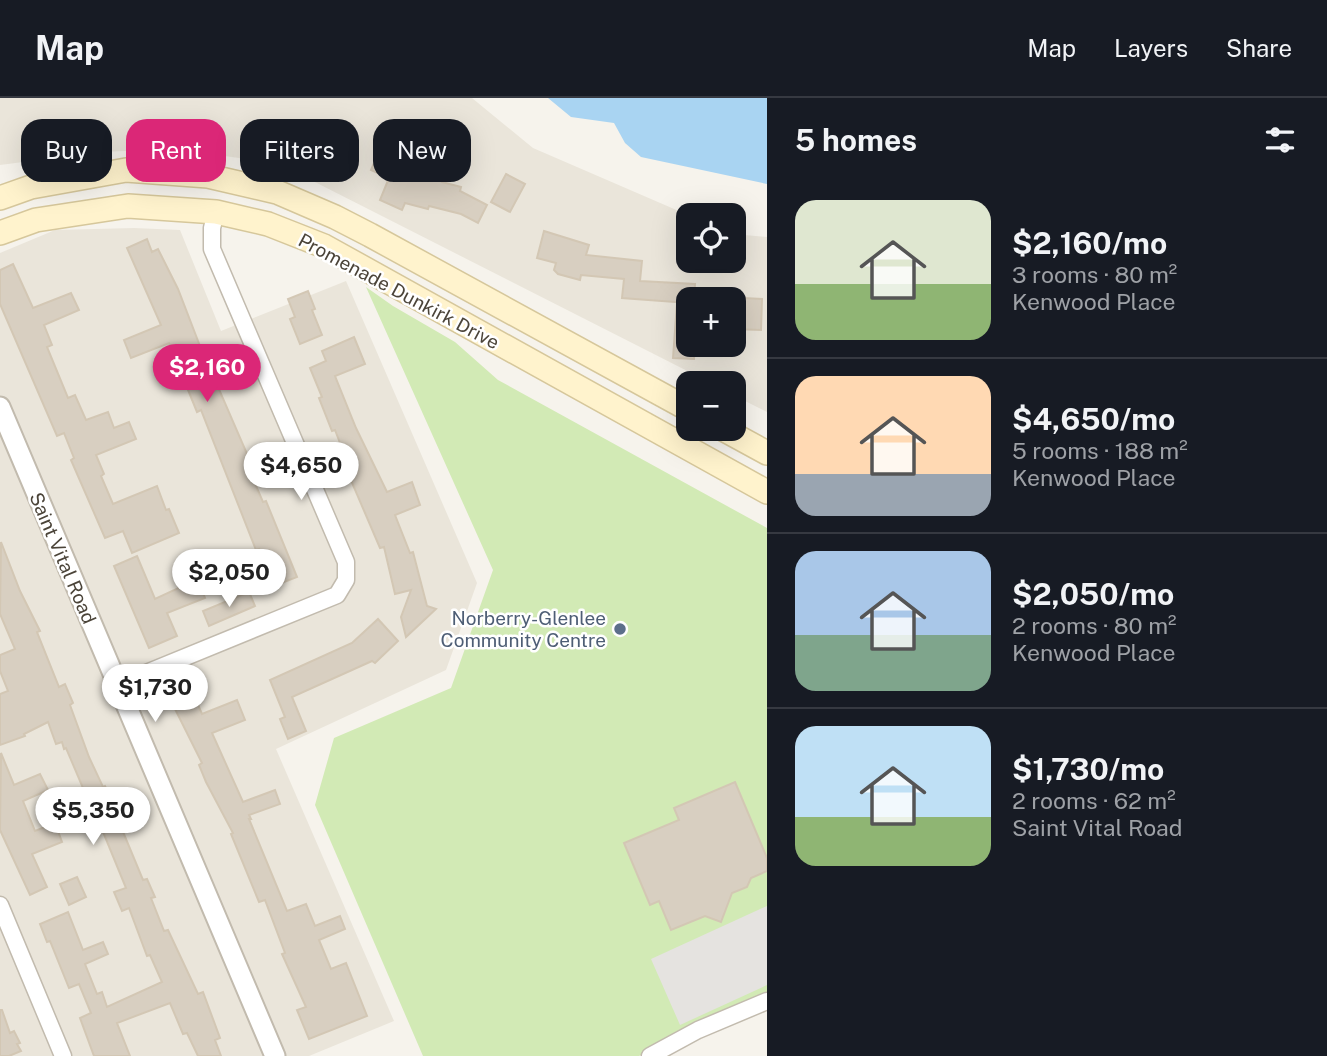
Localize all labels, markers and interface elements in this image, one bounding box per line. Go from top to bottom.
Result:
text: Map [35,29,104,67]
text: Map [1027,34,1076,62]
text: Layers [1114,34,1188,62]
text: Share [1226,34,1292,62]
chip: Buy [21,119,112,182]
chip: Rent [126,119,226,182]
chip: Filters [240,119,359,182]
chip: New [373,119,471,182]
icon: filters [1261,121,1299,159]
text: 5 homes [795,122,917,158]
map controls [676,203,746,441]
button: locate [676,203,746,273]
text: $2,160/mo [1012,225,1167,261]
icon: home [851,228,935,312]
street label: Promenade Dunkirk Drive [295,229,503,353]
text: 3 rooms · 80 m² [1012,261,1177,288]
button: + [676,287,746,357]
text: Kenwood Place [1012,288,1176,315]
pin: $2,160 [150,344,264,404]
text: $2,160 [169,353,245,380]
button: − [676,371,746,441]
text: $4,650/mo [1012,401,1175,437]
icon: home [851,404,935,488]
text: 5 rooms · 188 m² [1012,437,1188,464]
pin: $4,650 [244,442,358,502]
text: $4,650 [260,451,342,478]
text: Kenwood Place [1012,464,1176,491]
street label: Saint Vital Road [25,489,101,627]
pin: $2,050 [172,550,286,609]
text: $2,050 [188,558,270,585]
text: $2,050/mo [1012,576,1174,612]
icon: home [851,579,935,663]
place label: Norberry-Glenlee Community Centre [441,607,606,651]
text: 2 rooms · 80 m² [1012,612,1177,639]
marker: Norberry-Glenlee Community Centre [612,621,628,637]
text: Kenwood Place [1012,639,1176,666]
pin: $1,730 [98,664,212,724]
text: $1,730 [118,673,192,700]
text: $1,730/mo [1012,751,1164,787]
icon: home [851,754,935,838]
text: 2 rooms · 62 m² [1012,787,1176,814]
pin: $5,350 [36,788,150,847]
text: $5,350 [51,796,135,823]
text: Saint Vital Road [1012,814,1182,841]

